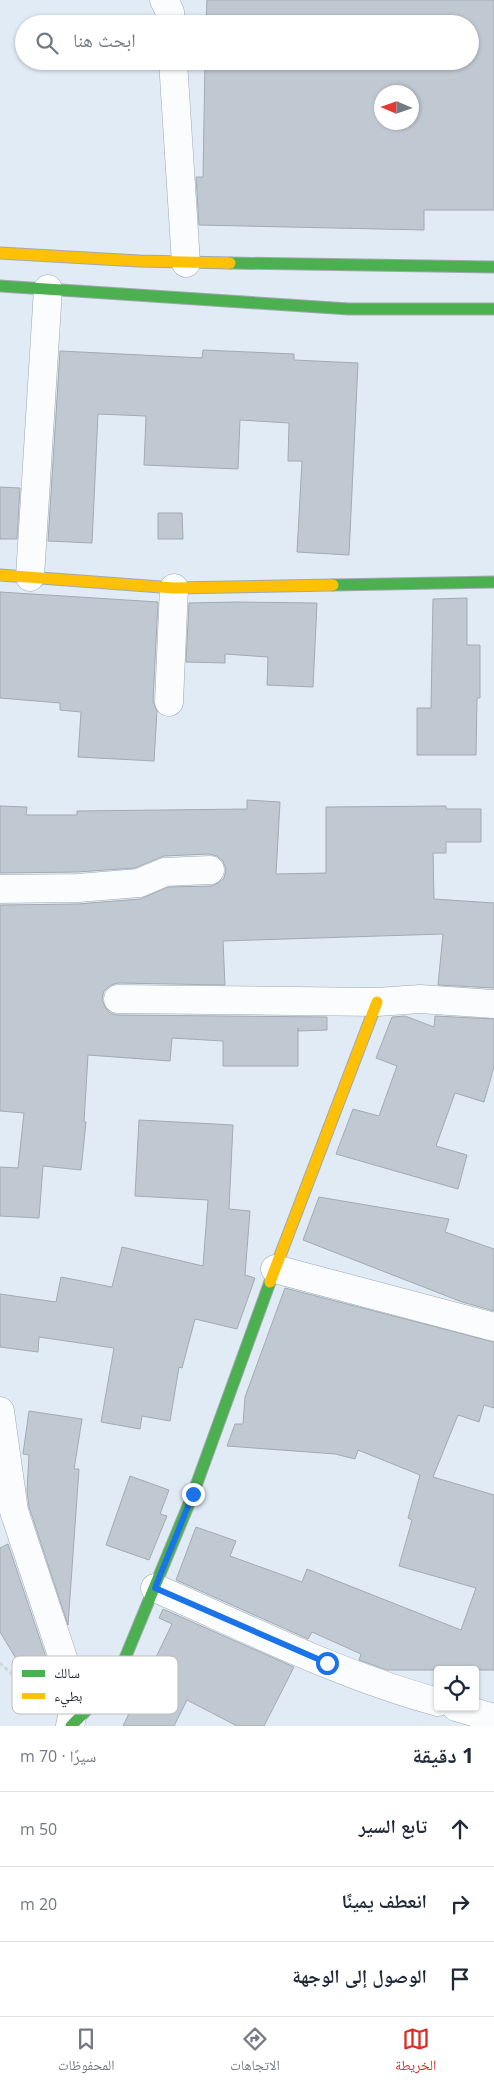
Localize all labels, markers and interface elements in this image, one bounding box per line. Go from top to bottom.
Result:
search box [15,15,479,70]
text: ابحث هنا [73,27,136,53]
icon: search [33,29,61,57]
north arrow [374,85,419,130]
route end [182,1483,205,1506]
route start [316,1652,339,1675]
legend [12,1656,178,1714]
text: سالك [54,1663,80,1682]
map controls [434,1666,479,1711]
button: locate [434,1666,479,1711]
text: بطيء [54,1686,83,1708]
text: 1 دقيقة [412,1741,474,1769]
text: سيرًا · 70 m [20,1745,96,1767]
text: تابع السير [359,1813,427,1839]
icon: ahead [446,1815,474,1843]
text: 50 m [20,1818,57,1840]
text: انعطف يمينًا [341,1888,427,1914]
icon: right [446,1890,474,1918]
text: 20 m [20,1893,57,1915]
text: الوصول إلى الوجهة [292,1963,427,1989]
icon: arrive [446,1965,474,1993]
tab: المحفوظات [58,2025,115,2079]
tab: الاتجاهات [230,2025,280,2079]
tab: الخريطة [395,2025,436,2079]

